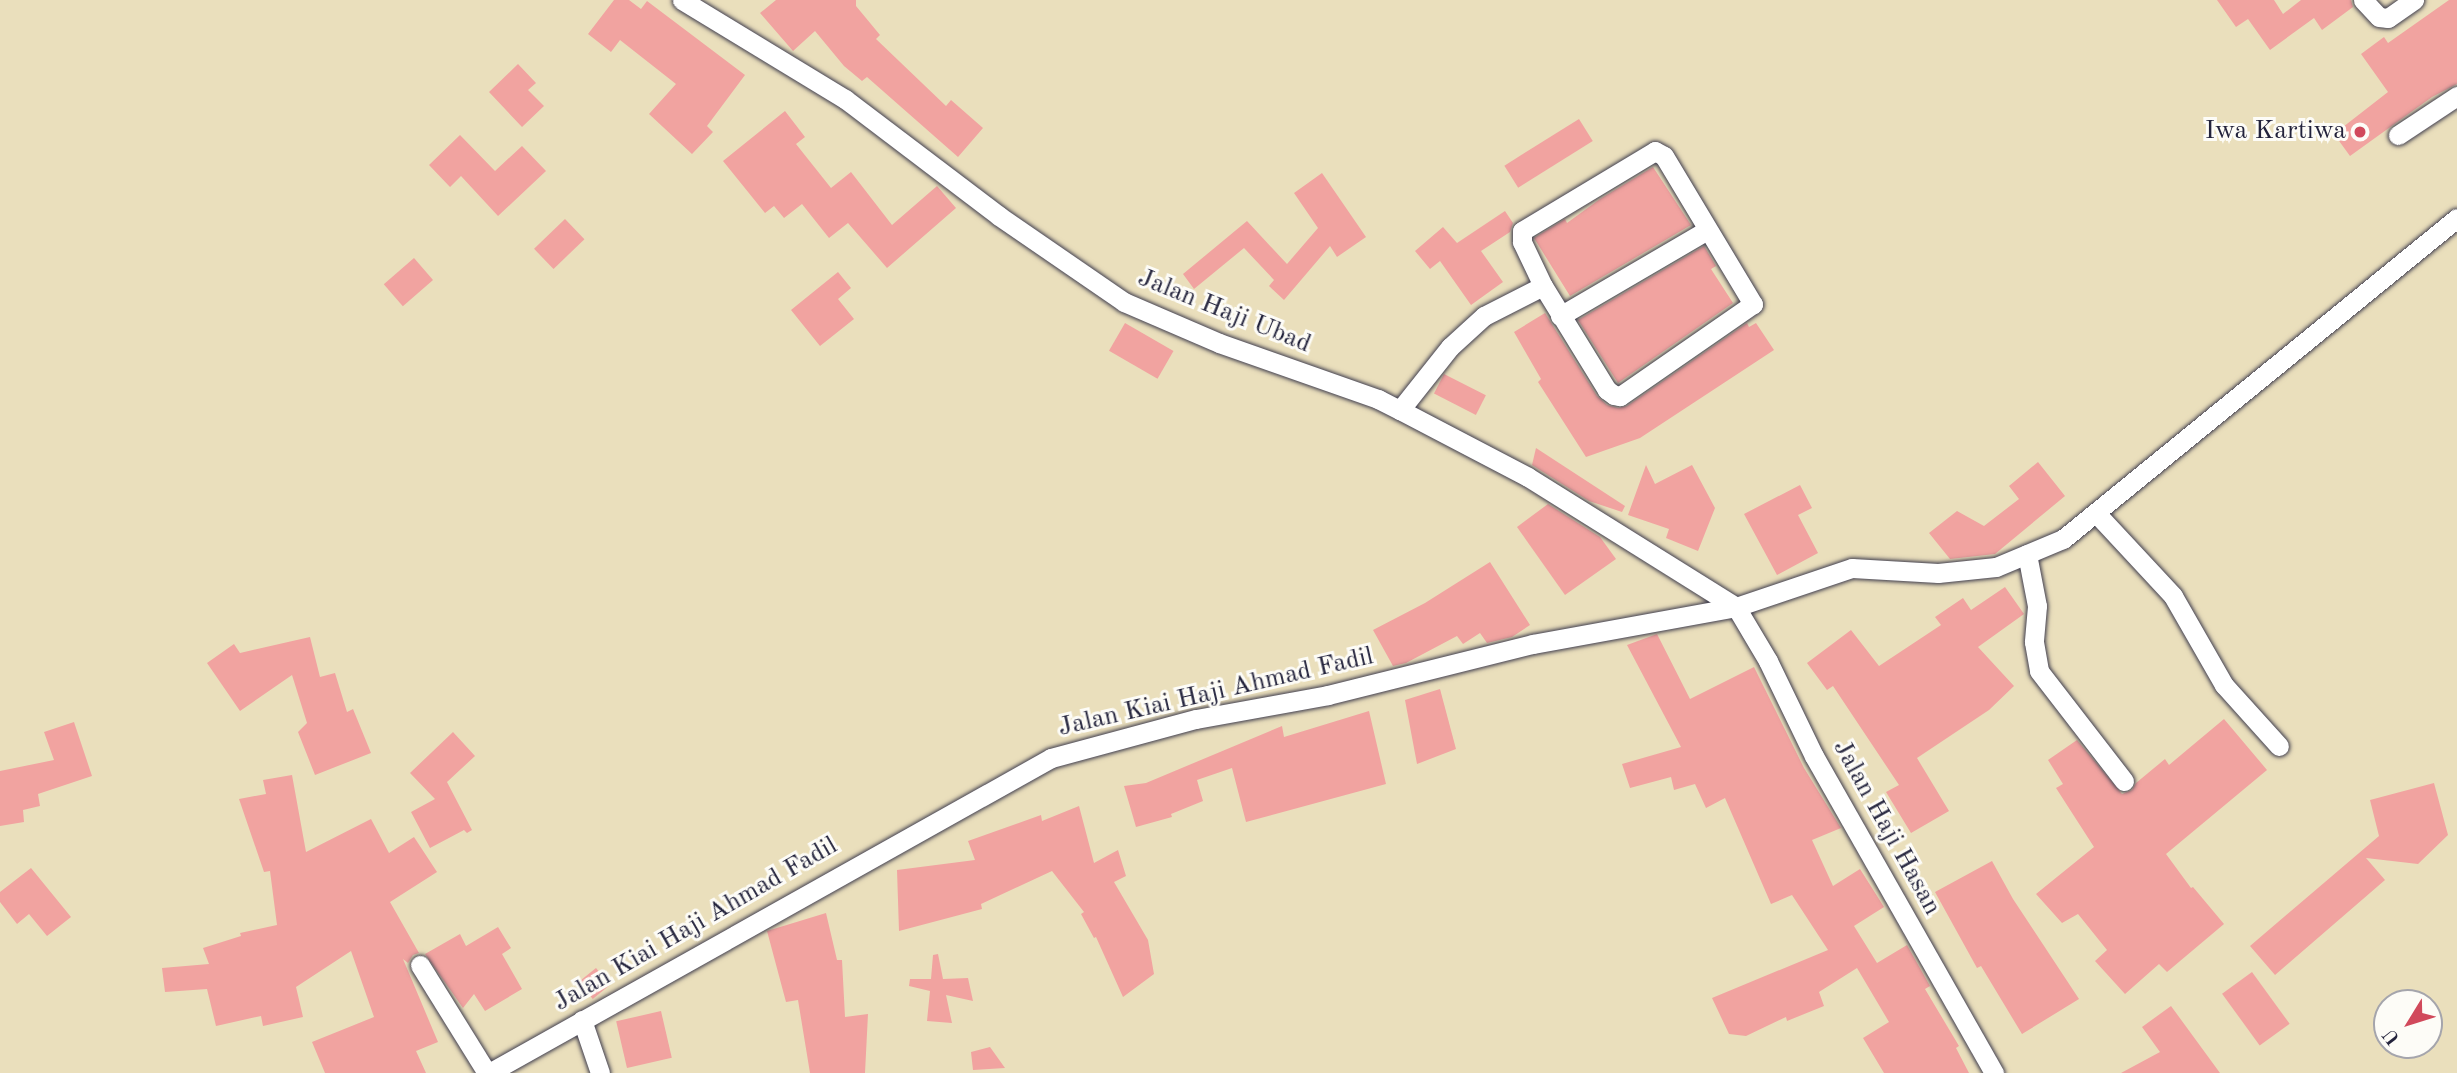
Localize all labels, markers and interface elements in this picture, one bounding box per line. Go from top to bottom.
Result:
place label: Iwa Kartiwa [2205,116,2346,148]
marker: Iwa Kartiwa [2352,124,2368,140]
street label: Jalan Haji Ubad [1133,263,1315,361]
street label: Jalan Kiai Haji Ahmad Fadil [1055,642,1377,744]
street label: Jalan Haji Hasan [1825,735,1947,921]
street label: Jalan Kiai Haji Ahmad Fadil [549,831,843,1019]
north arrow [2373,989,2443,1059]
text: U [2381,1024,2405,1048]

